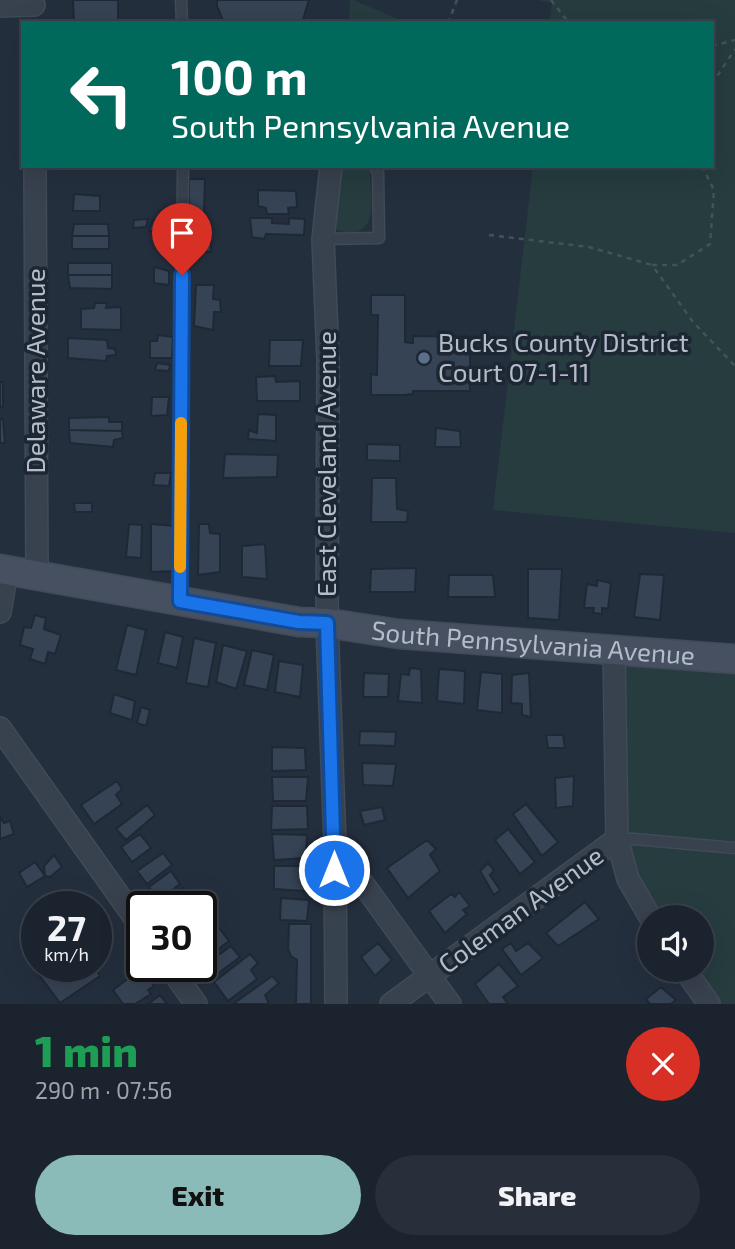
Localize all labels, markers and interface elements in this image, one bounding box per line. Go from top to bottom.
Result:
text: 100 m [171,46,308,105]
icon: left [56,49,147,140]
text: South Pennsylvania Avenue [171,106,570,144]
pin [152,203,212,275]
icon: arrive [163,214,201,252]
street label: Delaware Avenue [19,268,50,474]
place label: Bucks County District Court 07-1-11 [438,326,689,387]
street label: East Cleveland Avenue [310,331,341,597]
marker: Bucks County District Court 07-1-11 [416,350,432,366]
street label: South Pennsylvania Avenue [369,613,696,670]
position arrow [297,833,371,907]
street label: Coleman Avenue [432,839,608,979]
speed limit sign: 30 [126,891,217,982]
map controls [637,905,714,982]
button: sound [637,905,714,982]
text: 27 [47,906,86,948]
text: km/h [44,943,89,965]
text: 1 min [35,1025,138,1075]
button: close [626,1027,700,1101]
text: 290 m · 07:56 [35,1076,172,1104]
button: Exit [35,1155,361,1235]
button: Share [375,1155,700,1235]

